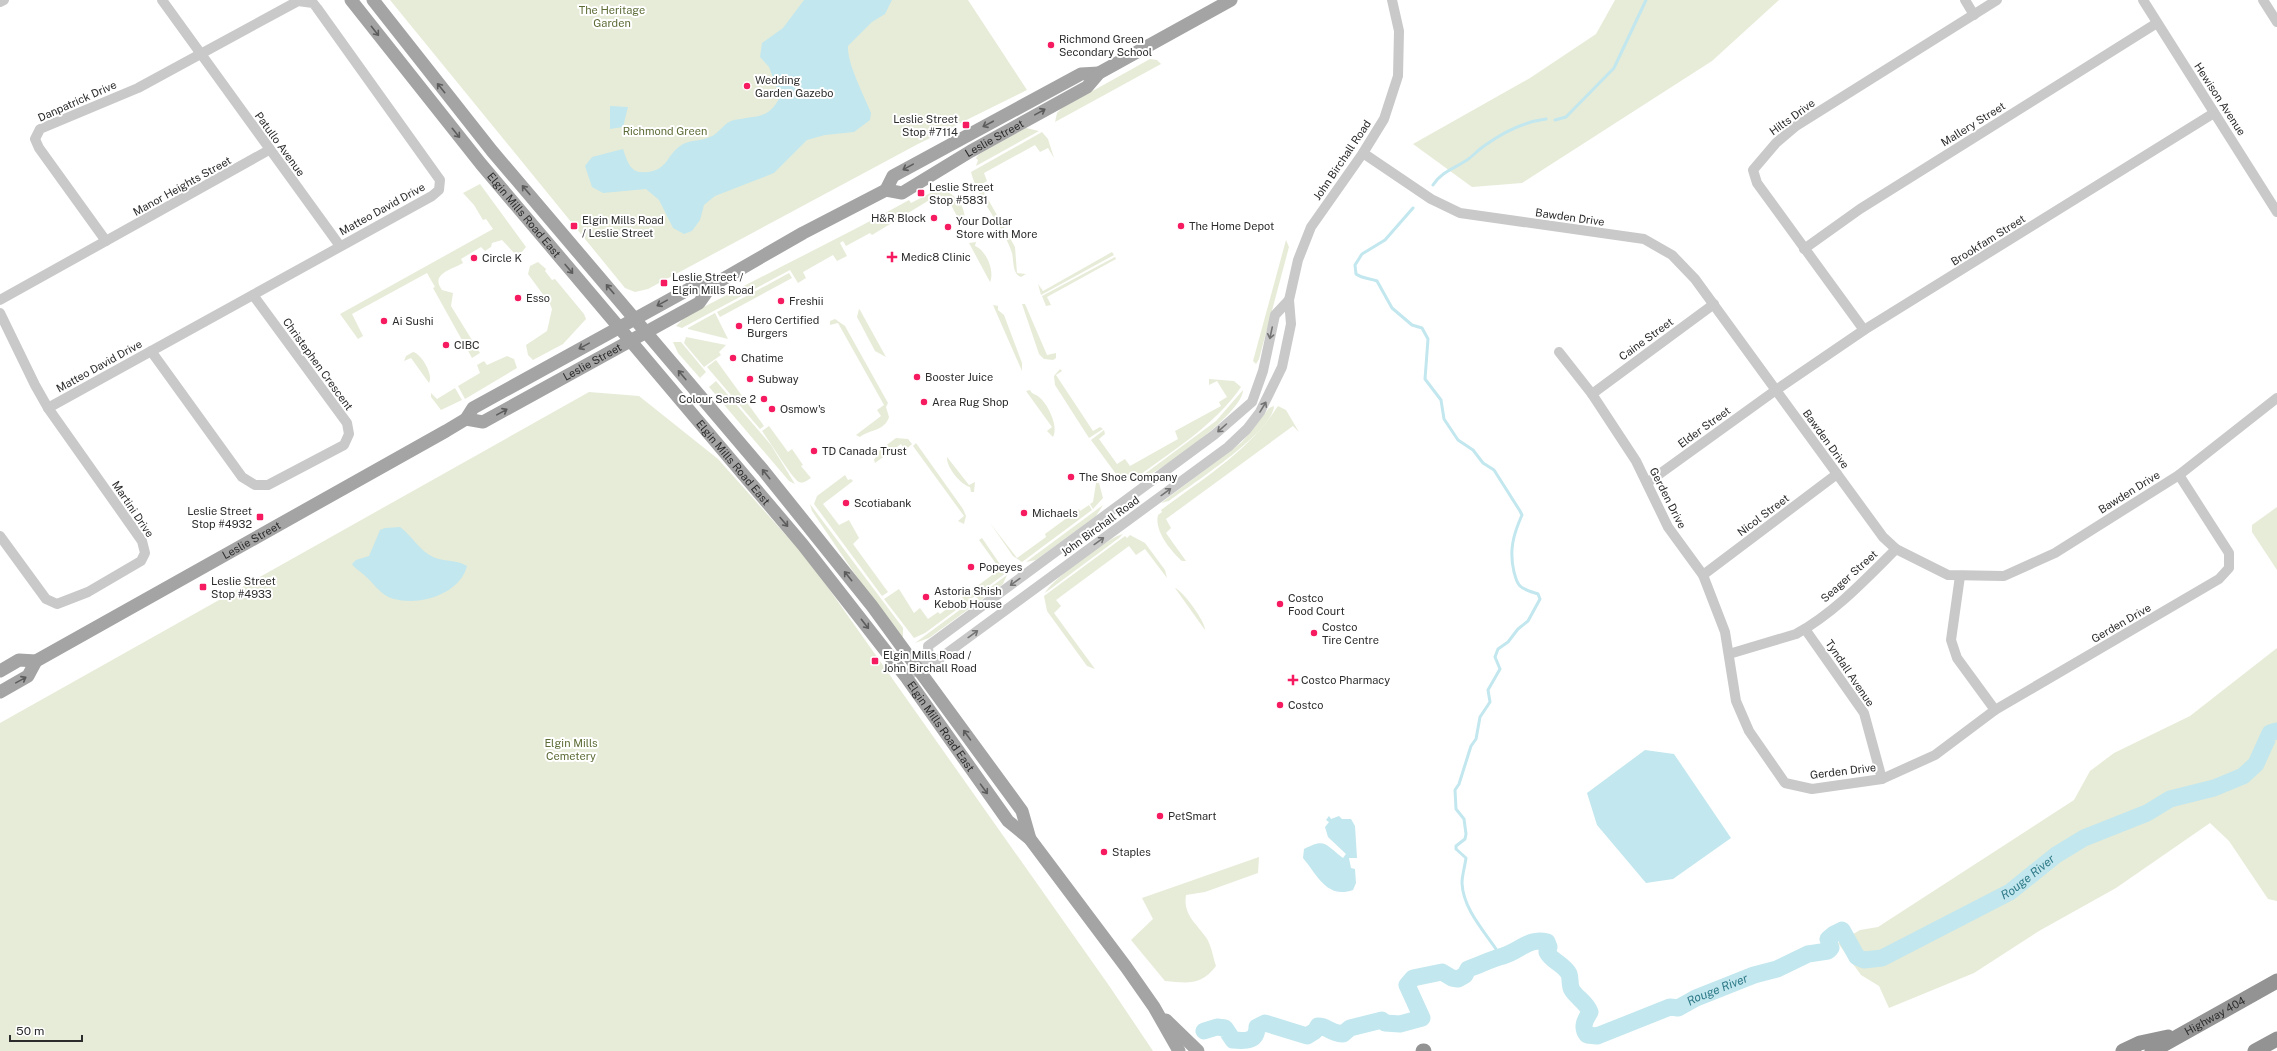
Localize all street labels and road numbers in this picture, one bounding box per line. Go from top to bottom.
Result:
street label: Hewison Avenue [2192,60,2248,138]
street label: Danpatrick Drive [36,78,118,124]
street label: Hilts Drive [1767,97,1817,137]
street label: Mallery Street [1939,99,2007,149]
street label: Patullo Avenue [253,110,307,178]
street label: Leslie Street [963,117,1026,159]
street label: John Birchall Road [1311,118,1373,202]
street label: Manor Heights Street [131,154,233,218]
street label: Elgin Mills Road East [485,170,563,260]
street label: Matteo David Drive [337,181,427,237]
street label: Bawden Drive [1535,206,1605,228]
street label: Brookfam Street [1949,212,2027,268]
street label: Caine Street [1617,315,1675,363]
street label: Christephen Crescent [281,316,355,412]
street label: Matteo David Drive [54,338,144,394]
street label: Leslie Street [561,341,624,383]
street label: Elder Street [1676,404,1732,450]
street label: Bawden Drive [1801,407,1851,471]
street label: Elgin Mills Road East [694,418,772,507]
street label: Gerden Drive [1648,466,1688,530]
street label: Bawden Drive [2096,468,2162,516]
street label: Martini Drive [110,479,156,539]
street label: Nicol Street [1735,492,1791,538]
street label: John Birchall Road [1059,494,1141,558]
street label: Leslie Street [220,519,283,561]
street label: Seager Street [1818,548,1880,604]
street label: Gerden Drive [2089,601,2153,645]
street label: Tyndall Avenue [1823,637,1877,709]
street label: Elgin Mills Road East [905,679,977,774]
street label: Gerden Drive [1809,761,1877,781]
street label: Highway 404 [2182,994,2247,1038]

